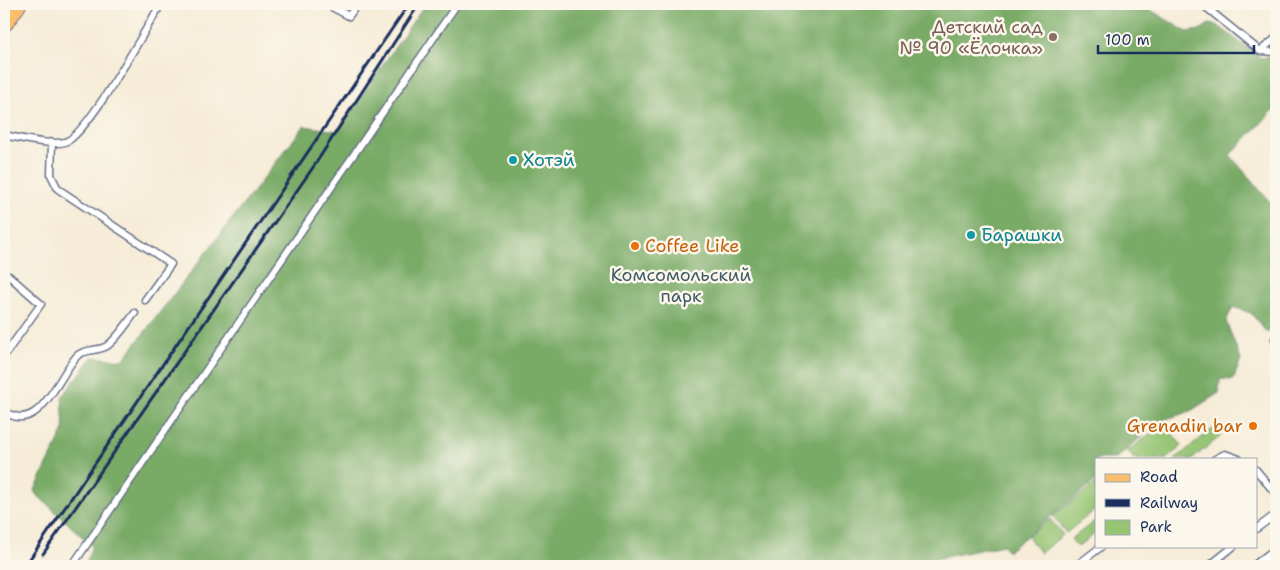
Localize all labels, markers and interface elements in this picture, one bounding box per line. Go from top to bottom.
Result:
place label: Детский сад № 90 «Ёлочка» [899,15,1044,60]
scale bar [1098,22,1254,54]
text: 100 m [1105,30,1150,50]
marker: Детский сад № 90 «Ёлочка» [1047,31,1059,43]
place label: Хотэй [523,148,575,172]
marker: Хотэй [507,154,519,166]
place label: Барашки [981,223,1062,247]
marker: Барашки [965,229,977,241]
place label: Coffee Like [645,234,740,258]
marker: Coffee Like [629,240,641,252]
park label: Комсомольский парк [611,263,751,308]
place label: Grenadin bar [1127,414,1243,438]
marker: Grenadin bar [1247,420,1259,432]
legend [1095,458,1258,548]
text: Road [1140,467,1178,487]
text: Railway [1140,493,1198,513]
text: Park [1140,517,1172,537]

